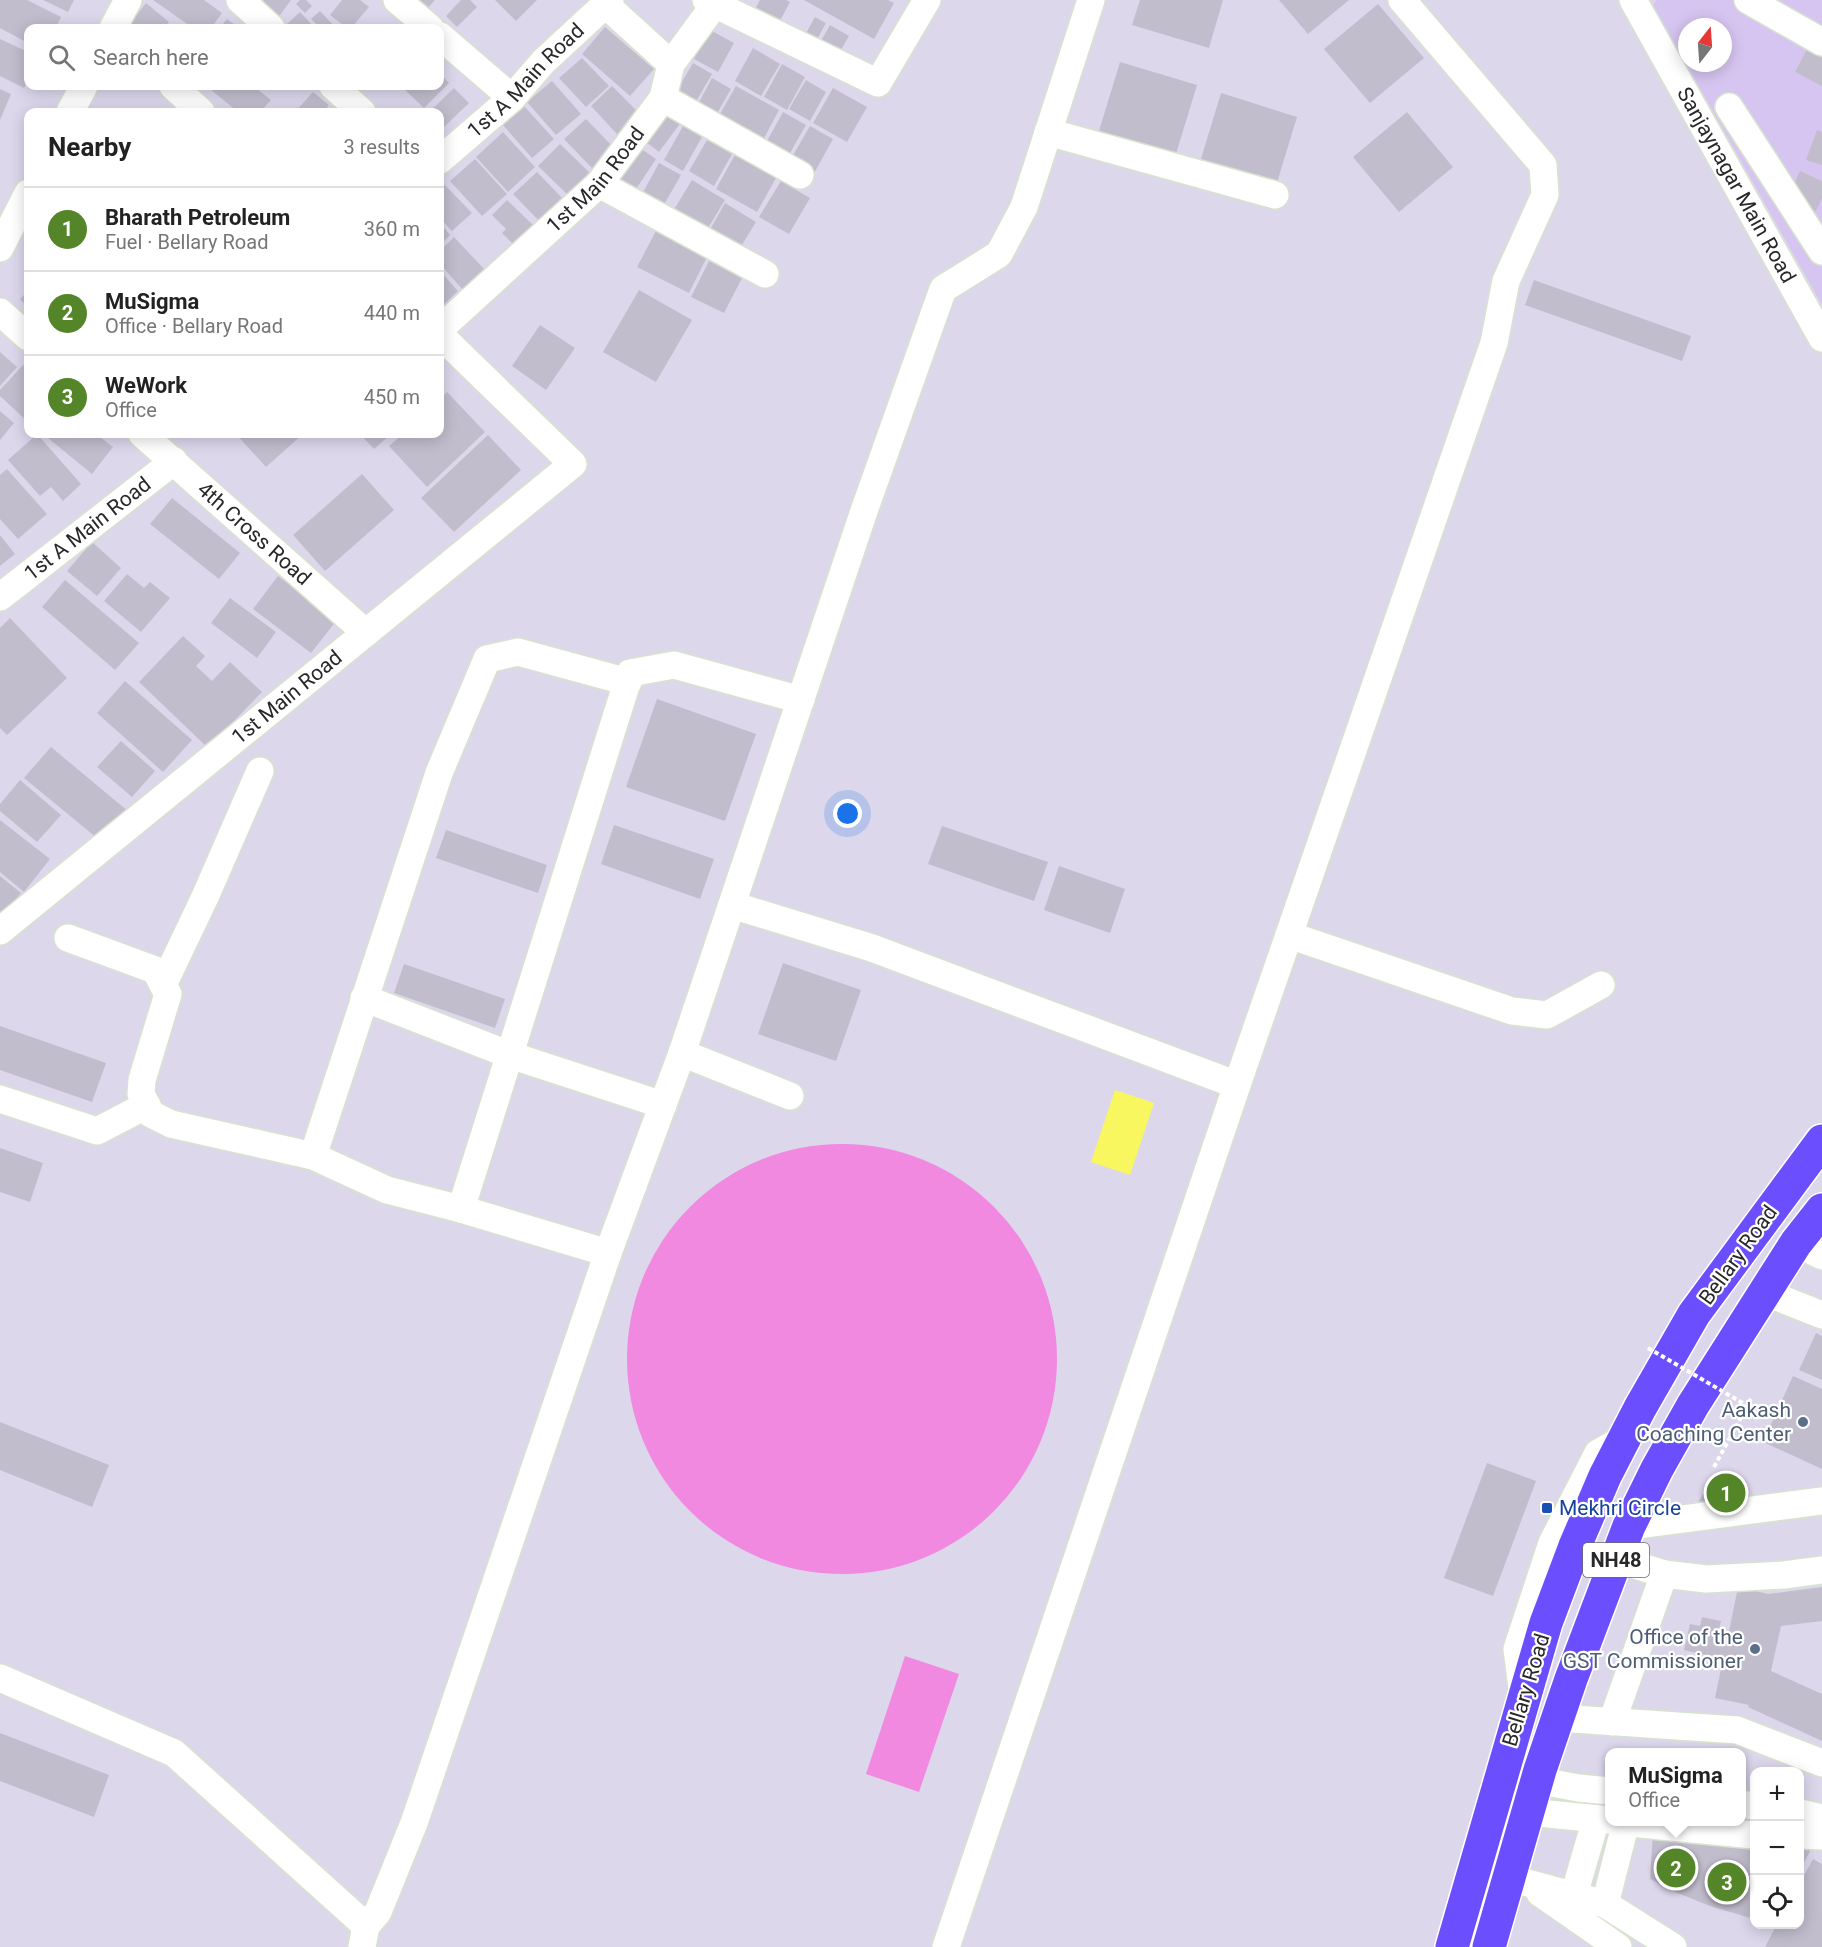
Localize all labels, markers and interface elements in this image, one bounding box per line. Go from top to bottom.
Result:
street label: 1st A Main Road [463,18,589,143]
north arrow [1678,18,1732,72]
search box [24,24,444,90]
icon: search [45,41,78,74]
text: Search here [93,45,209,70]
street label: Sanjaynagar Main Road [1672,83,1801,287]
street label: 1st Main Road [542,122,649,238]
text: Nearby [48,132,131,162]
text: 3 results [344,135,420,159]
text: Bharath Petroleum [105,205,290,230]
text: 1 [62,217,73,241]
text: 360 m [364,217,420,241]
text: Fuel · Bellary Road [105,230,268,254]
text: MuSigma [105,289,199,314]
text: 2 [62,301,73,325]
text: 440 m [364,301,420,325]
text: Office · Bellary Road [105,314,283,338]
text: WeWork [105,373,187,398]
text: 3 [62,385,73,409]
text: 450 m [364,385,420,409]
text: Office [105,398,157,422]
street label: 1st A Main Road [20,472,155,585]
street label: 4th Cross Road [193,477,316,590]
street label: 1st Main Road [227,645,347,749]
your location [833,799,862,828]
street label: Bellary Road [1694,1201,1782,1309]
place label: Aakash Coaching Center [1636,1398,1791,1446]
marker: Aakash Coaching Center [1796,1415,1810,1429]
pin: 1 [1706,1470,1746,1516]
place label: Mekhri Circle [1559,1496,1681,1520]
marker: Mekhri Circle [1540,1501,1554,1515]
road number: NH48 [1583,1543,1649,1577]
place label: Office of the GST Commissioner [1563,1625,1743,1673]
street label: Bellary Road [1497,1631,1555,1749]
marker: Office of the GST Commissioner [1748,1642,1762,1656]
popup [1605,1748,1746,1826]
text: MuSigma [1628,1763,1723,1788]
map controls [1750,1767,1804,1929]
button: + [1750,1767,1804,1821]
text: Office [1628,1788,1680,1812]
button: − [1750,1821,1804,1875]
pin: 2 [1656,1846,1696,1890]
pin: 3 [1708,1860,1746,1904]
button: locate [1750,1875,1804,1929]

